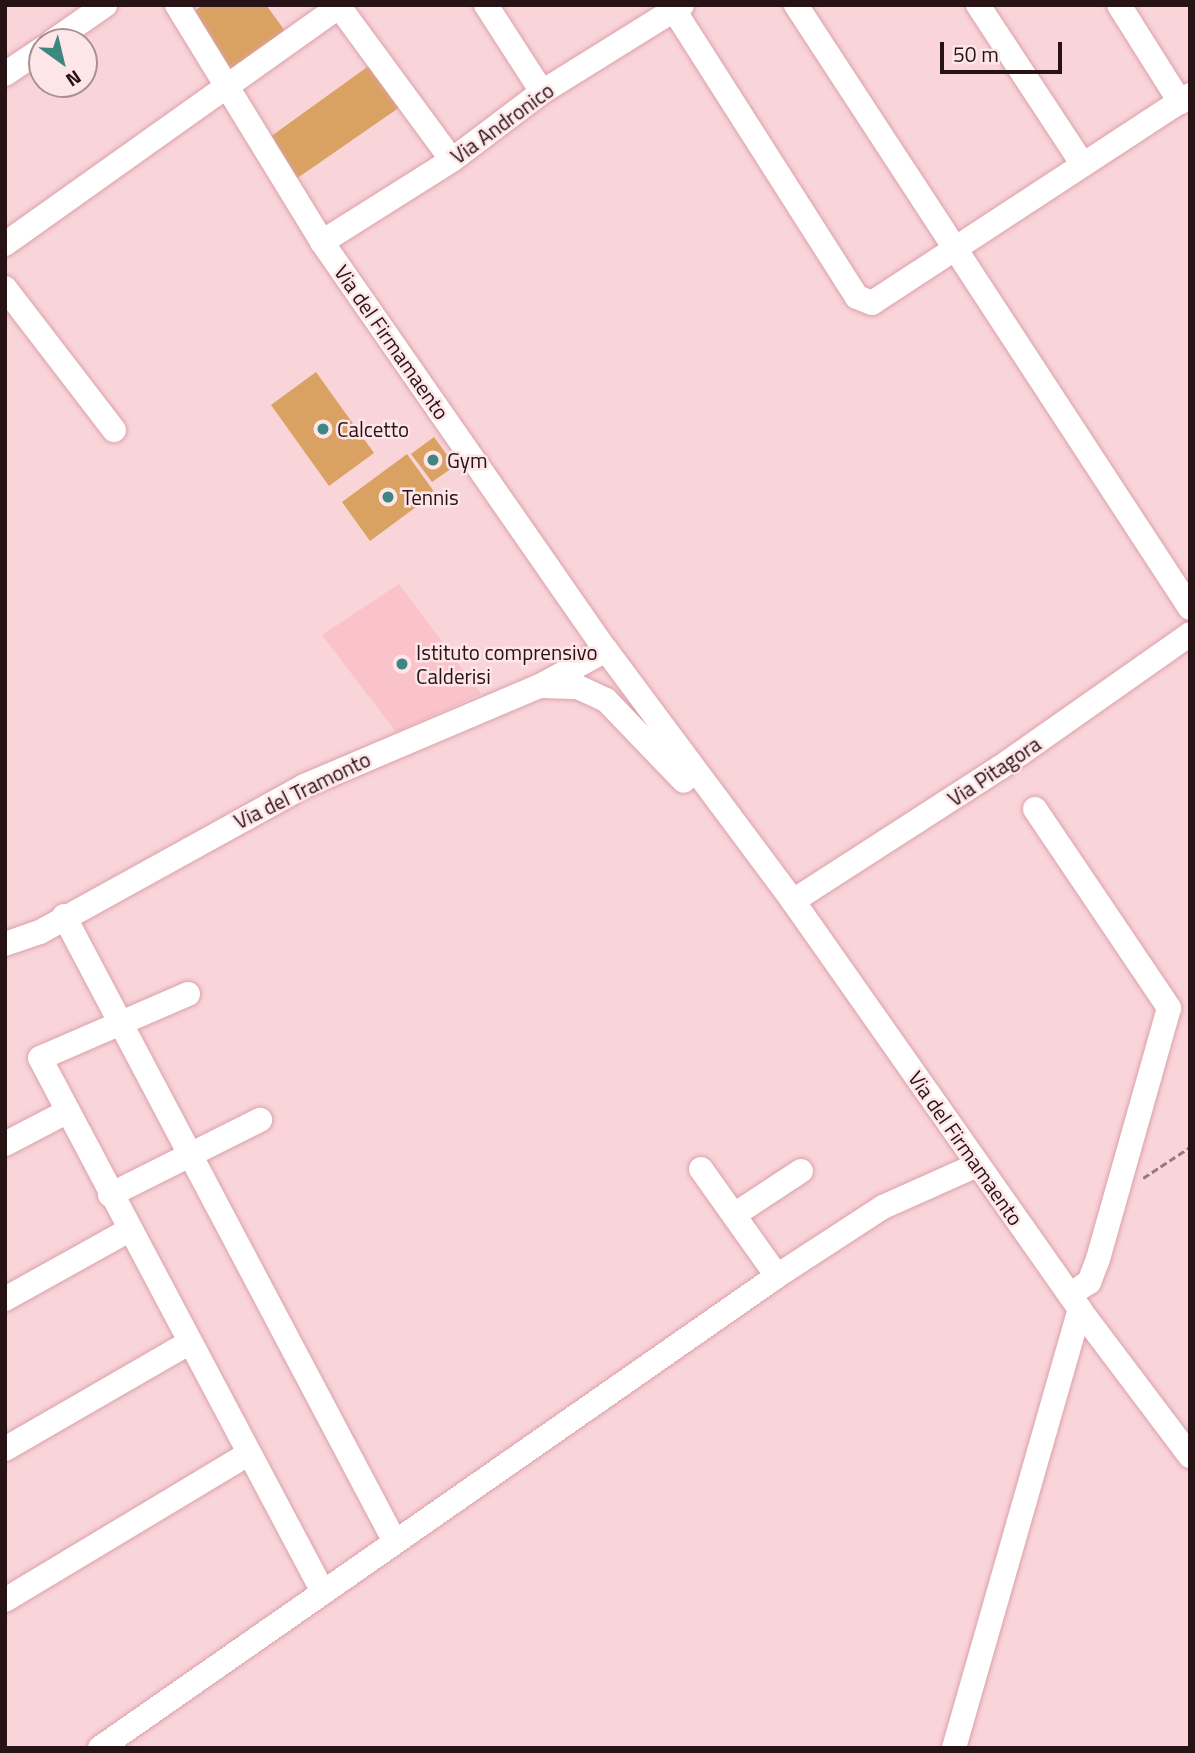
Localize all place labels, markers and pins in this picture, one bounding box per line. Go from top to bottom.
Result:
place label: Calcetto [337,416,409,442]
marker: Calcetto [315,421,331,437]
place label: Gym [447,447,487,473]
marker: Gym [425,452,441,468]
place label: Tennis [402,484,459,510]
marker: Tennis [380,489,396,505]
place label: Istituto comprensivo Calderisi [416,639,598,689]
marker: Istituto comprensivo Calderisi [394,656,410,672]

